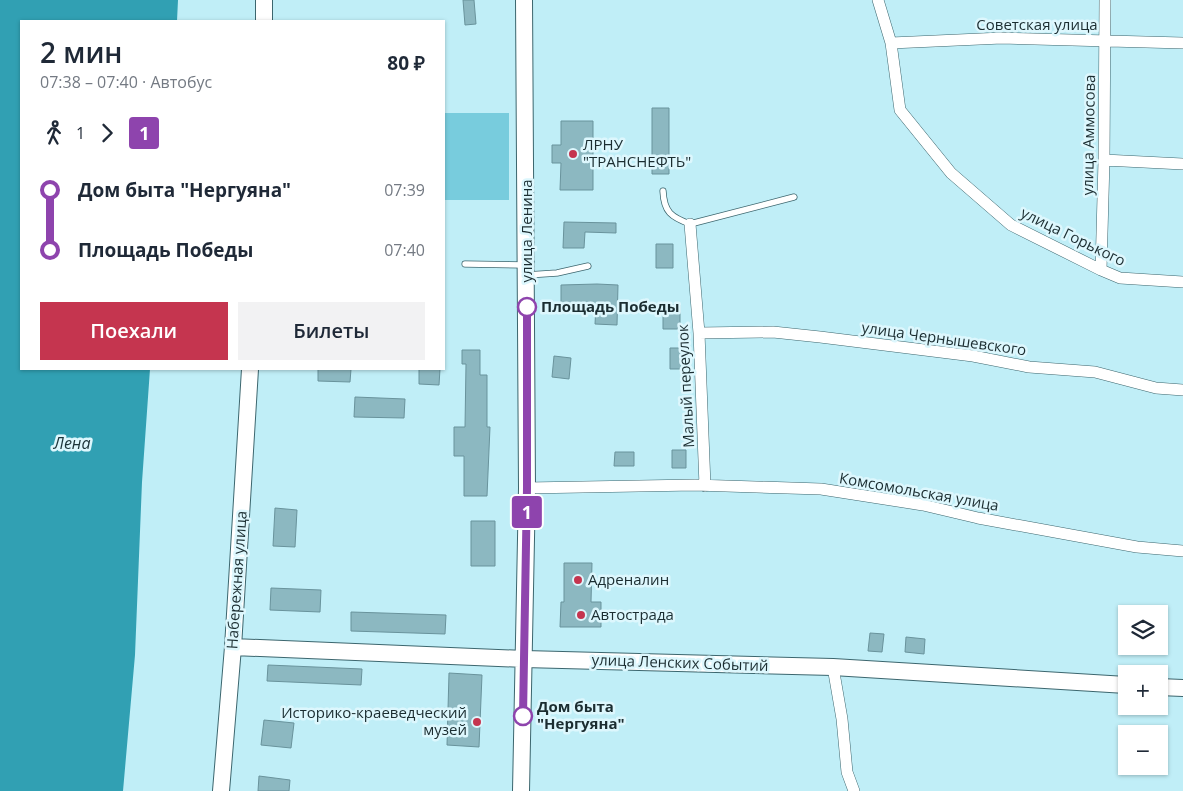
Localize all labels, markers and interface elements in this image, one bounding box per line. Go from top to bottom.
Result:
street label: Советская улица [976,14,1098,34]
text: 2 мин [40,33,123,71]
text: 80 ₽ [387,50,425,76]
text: 07:38 – 07:40 · Автобус [40,71,212,93]
street label: улица Аммосова [1077,74,1099,196]
icon: walk [40,119,68,147]
icon: forward [93,119,121,147]
text: 1 [139,121,149,145]
text: 1 [76,122,85,144]
place label: ЛРНУ "ТРАНСНЕФТЬ" [583,134,691,171]
marker: ЛРНУ "ТРАНСНЕФТЬ" [567,148,579,160]
text: Дом быта "Нергуяна" [78,177,291,203]
text: 07:39 [384,179,425,201]
street label: улица Ленина [516,179,536,283]
street label: улица Горького [1018,202,1129,270]
text: Площадь Победы [78,237,253,263]
text: 07:40 [384,239,425,261]
place label: Площадь Победы [541,296,679,316]
marker: Площадь Победы [517,297,537,317]
button: Поехали [40,302,228,360]
button: Билеты [238,302,425,360]
street label: улица Чернышевского [861,317,1028,359]
street label: Малый переулок [672,324,698,448]
water label: Лена [53,432,90,454]
street label: Комсомольская улица [838,467,1001,515]
line badge: 1 [511,496,543,528]
text: 1 [522,500,532,524]
street label: Набережная улица [221,510,251,650]
place label: Адреналин [588,569,669,589]
marker: Адреналин [572,574,584,586]
place label: Автострада [591,604,674,624]
map controls [1118,605,1168,775]
button: layers [1118,605,1168,655]
marker: Автострада [575,609,587,621]
street label: улица Ленских Событий [591,649,769,675]
button: + [1118,665,1168,715]
place label: Дом быта "Нергуяна" [537,696,625,733]
place label: Историко-краеведческий музей [281,702,467,739]
marker: Дом быта "Нергуяна" [513,706,533,726]
marker: Историко-краеведческий музей [471,716,483,728]
button: − [1118,725,1168,775]

